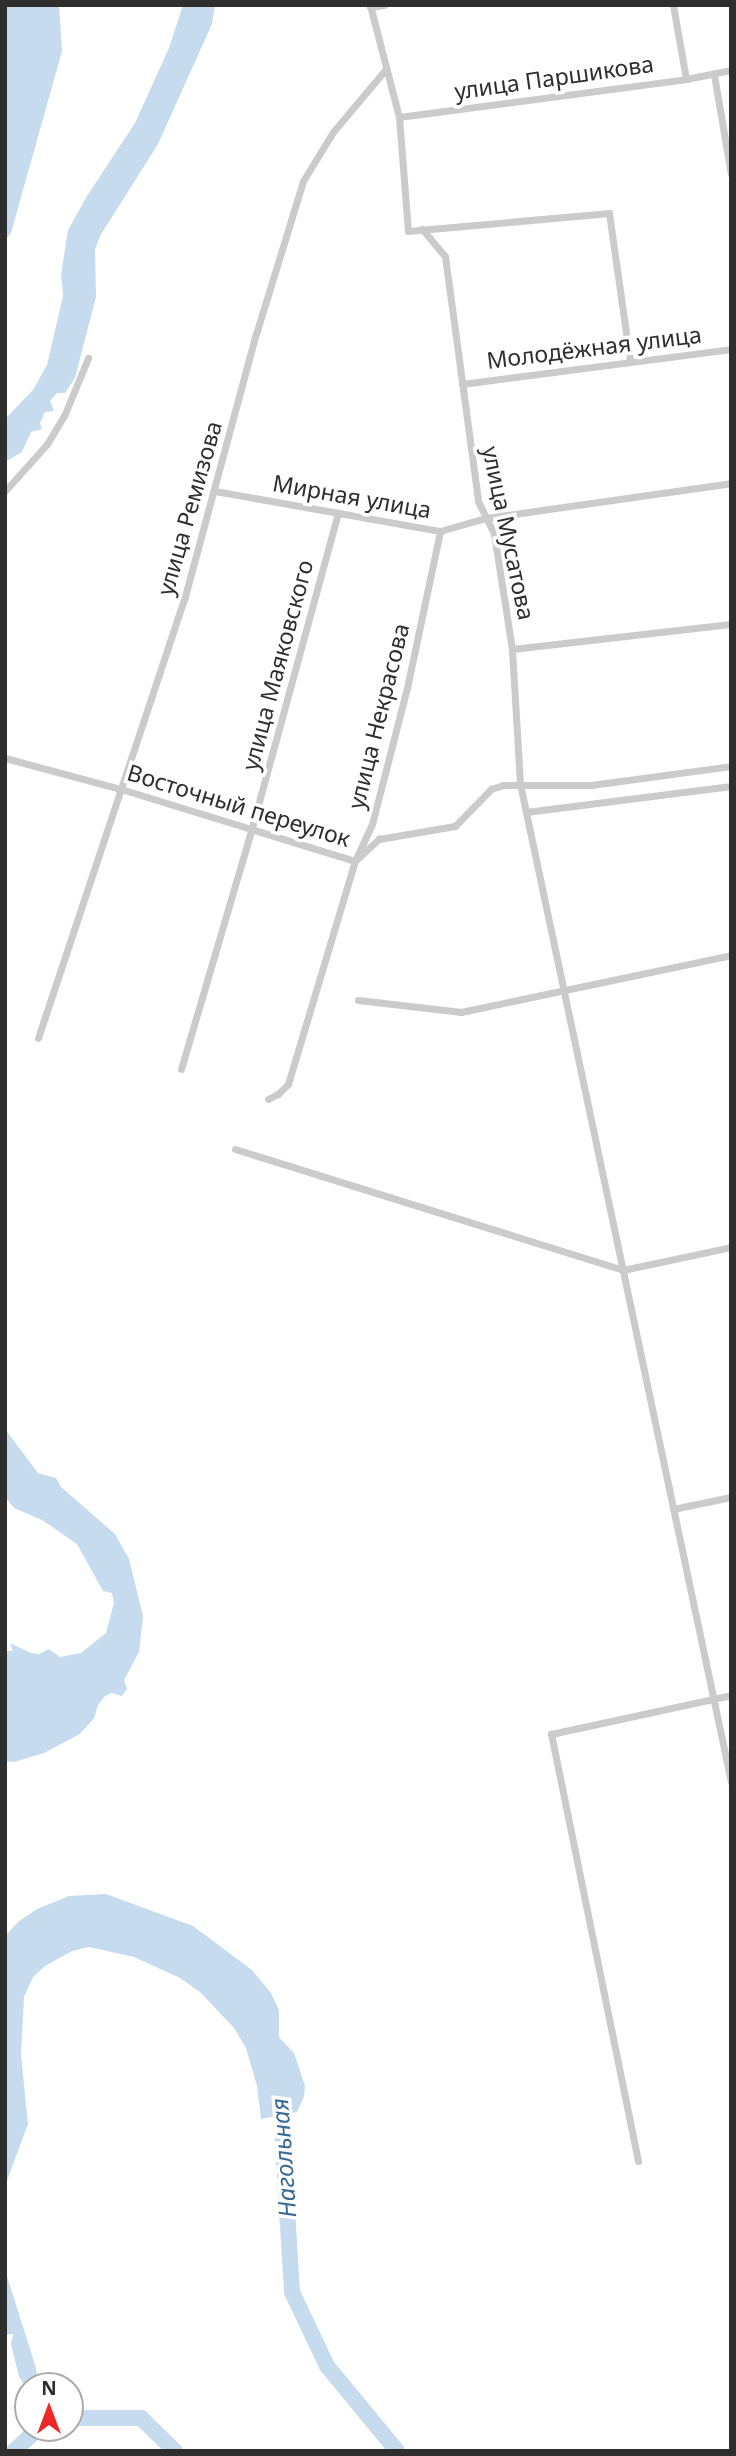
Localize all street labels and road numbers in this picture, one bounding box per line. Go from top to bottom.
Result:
street label: улица Паршикова [453,49,655,105]
street label: Молодёжная улица [485,320,703,374]
street label: улица Ремизова [151,418,227,598]
street label: улица Мусатова [477,444,541,622]
street label: Мирная улица [271,468,433,524]
street label: улица Маяковского [236,557,318,773]
street label: улица Некрасова [342,620,414,812]
street label: Восточный переулок [124,758,354,852]

